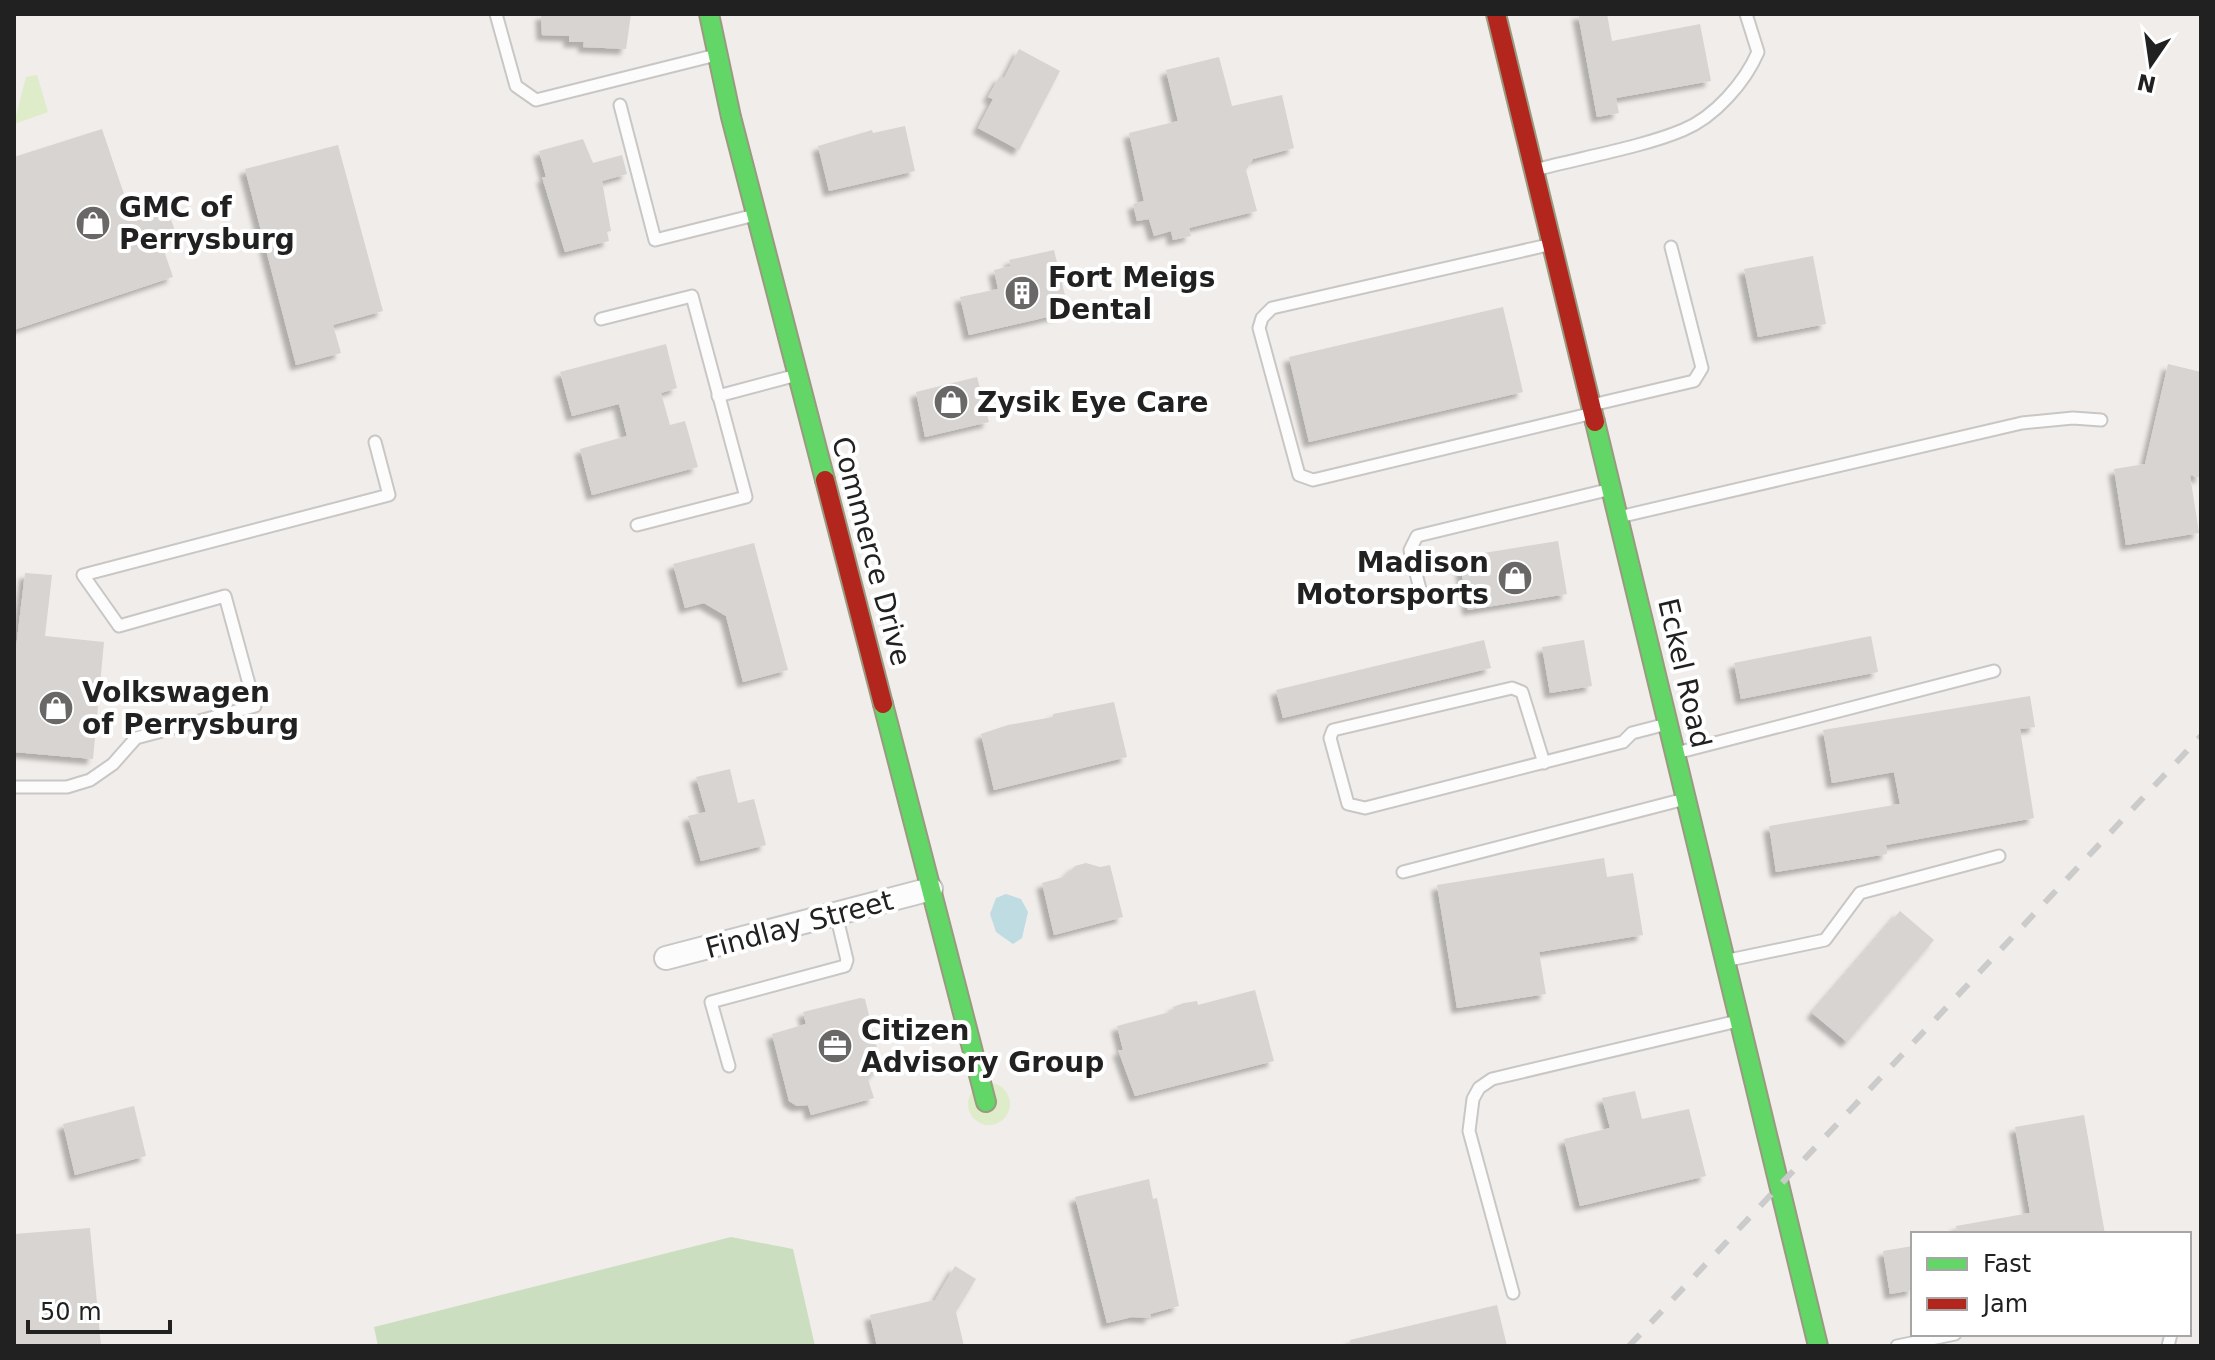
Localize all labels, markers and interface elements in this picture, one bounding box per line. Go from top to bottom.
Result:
north arrow [2111,24,2191,104]
text: N [2135,69,2158,97]
place label: GMC of Perrysburg [119,191,295,256]
shop icon: GMC of Perrysburg [74,204,112,242]
place label: Fort Meigs Dental [1048,261,1215,326]
building icon: Fort Meigs Dental [1003,274,1041,312]
shop icon: Zysik Eye Care [932,383,970,421]
place label: Zysik Eye Care [977,386,1209,419]
street label: Commerce Drive [825,433,918,669]
place label: Madison Motorsports [1296,546,1489,611]
shop icon: Madison Motorsports [1496,559,1534,597]
street label: Eckel Road [1651,595,1718,751]
place label: Volkswagen of Perrysburg [82,676,299,741]
shop icon: Volkswagen of Perrysburg [37,689,75,727]
street label: Findlay Street [702,884,897,965]
place label: Citizen Advisory Group [861,1014,1104,1079]
office icon: Citizen Advisory Group [816,1027,854,1065]
legend [1911,1232,2191,1336]
text: Fast [1983,1250,2031,1278]
scale bar [28,1284,170,1334]
text: Jam [1981,1290,2028,1318]
text: 50 m [40,1298,102,1326]

